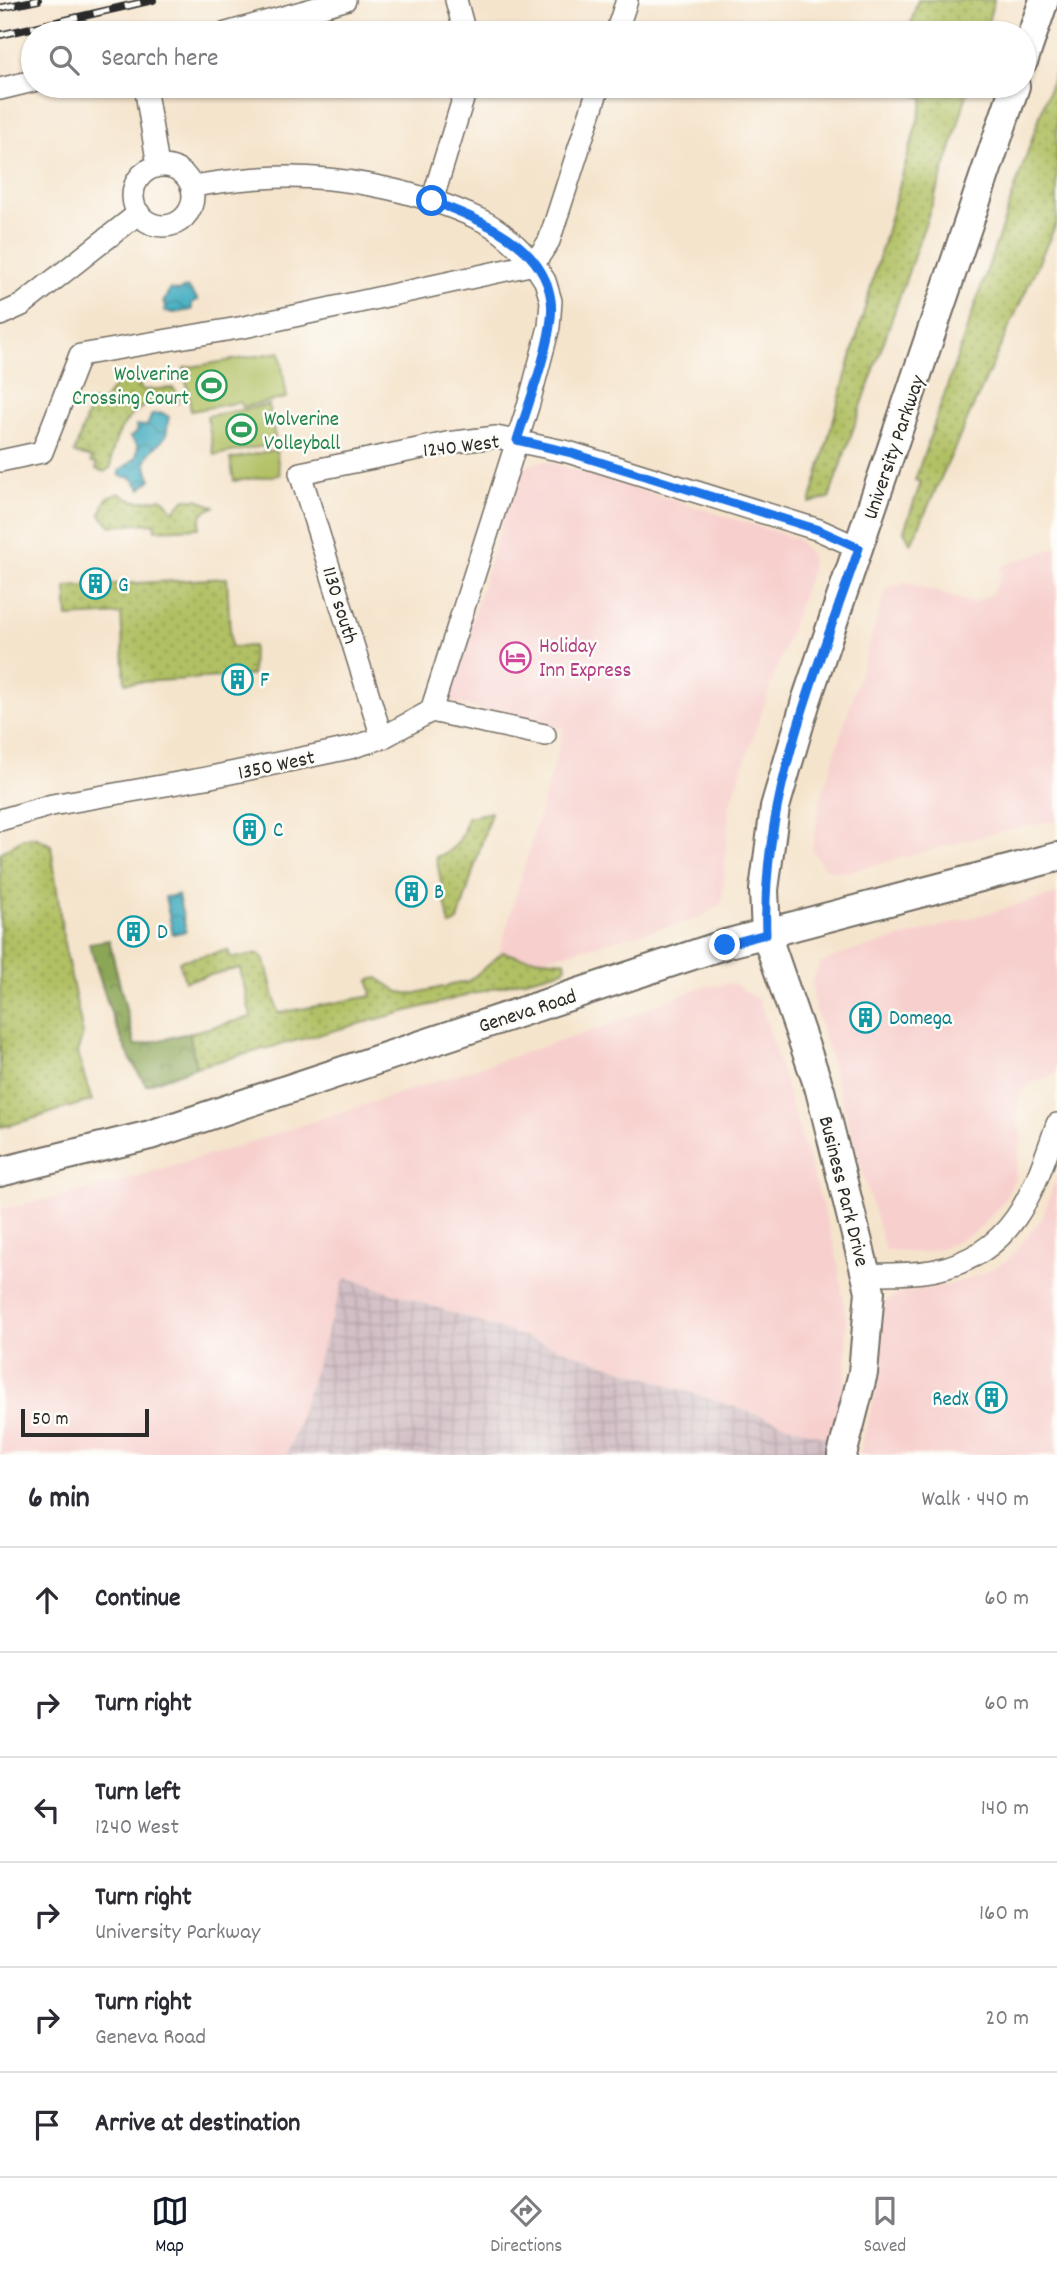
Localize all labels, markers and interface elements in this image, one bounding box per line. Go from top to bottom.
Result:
search box [21,21,1036,98]
icon: search [45,41,83,79]
text: Search here [101,41,219,78]
route start [416,185,447,216]
place label: Wolverine Crossing Court [72,361,189,415]
sports icon: Wolverine Crossing Court [195,368,229,402]
street label: University Parkway [857,371,935,524]
place label: Wolverine Volleyball [264,406,340,460]
sports icon: Wolverine Volleyball [224,413,258,447]
street label: 1240 West [422,428,501,468]
street label: 1130 south [312,564,364,648]
building icon: G [78,567,112,601]
place label: G [118,572,129,602]
place label: Holiday Inn Express [539,633,631,687]
hotel icon: Holiday Inn Express [499,640,533,674]
building icon: F [220,662,254,696]
place label: F [260,667,270,697]
street label: 1350 West [235,744,318,790]
building icon: C [233,812,267,846]
place label: C [273,817,283,847]
building icon: B [394,874,428,908]
place label: B [434,879,444,909]
building icon: D [117,914,151,948]
place label: D [157,919,168,949]
route end [709,929,740,960]
street label: Geneva Road [475,983,581,1043]
building icon: Domega [849,1000,883,1034]
place label: Domega [889,1005,953,1035]
street label: Business Park Drive [809,1113,875,1270]
building icon: RedX [975,1381,1009,1415]
place label: RedX [932,1386,969,1416]
scale bar [21,1406,149,1438]
text: 50 m [32,1407,69,1434]
text: 6 min [28,1479,90,1522]
text: Walk · 440 m [922,1484,1029,1517]
icon: ahead [28,1581,66,1619]
text: Continue [95,1581,180,1618]
text: 60 m [984,1583,1029,1616]
icon: right [28,1686,66,1724]
text: Turn right [95,1686,192,1723]
text: 60 m [984,1688,1029,1721]
text: Turn left [95,1775,181,1812]
icon: left [28,1791,66,1829]
text: 140 m [981,1793,1029,1826]
text: 1240 West [95,1812,179,1845]
text: Turn right [95,1880,192,1917]
icon: right [28,1896,66,1934]
text: 160 m [979,1898,1029,1931]
text: University Parkway [95,1917,260,1950]
text: Turn right [95,1985,192,2022]
icon: right [28,2001,66,2039]
text: 20 m [985,2003,1029,2036]
text: Geneva Road [95,2022,206,2055]
icon: arrive [28,2106,66,2144]
text: Arrive at destination [95,2106,300,2143]
tab: Map [151,2192,189,2261]
tab: Directions [490,2192,562,2261]
tab: Saved [864,2192,906,2261]

